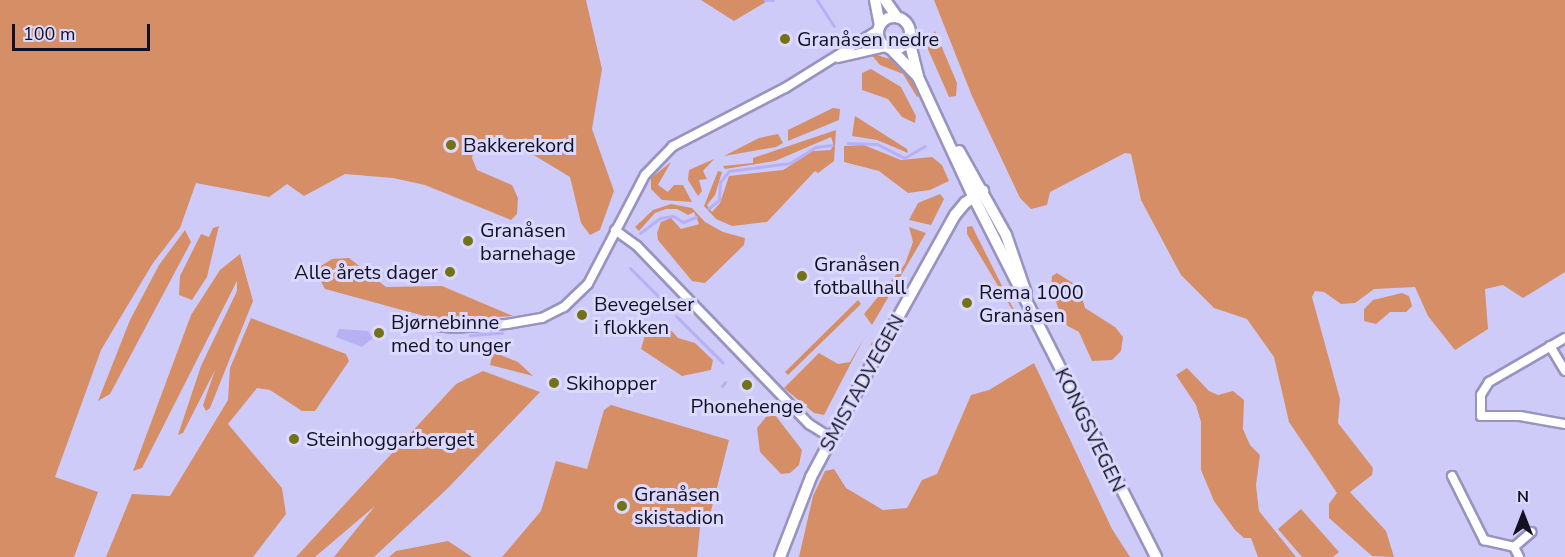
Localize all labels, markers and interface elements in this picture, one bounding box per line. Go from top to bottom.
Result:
scale bar [15,12,153,50]
text: 100 m [23,22,75,46]
place label: Granåsen nedre [797,27,939,51]
marker: Granåsen nedre [778,32,792,46]
place label: Bakkerekord [463,133,575,157]
marker: Bakkerekord [444,138,458,152]
place label: Granåsen barnehage [480,218,576,265]
marker: Granåsen barnehage [461,234,475,248]
place label: Granåsen fotballhall [814,252,906,299]
place label: Alle årets dager [294,260,438,284]
marker: Alle årets dager [443,265,457,279]
marker: Granåsen fotballhall [795,269,809,283]
place label: Rema 1000 Granåsen [979,280,1084,327]
place label: Bevegelser i flokken [594,292,694,339]
marker: Rema 1000 Granåsen [960,296,974,310]
marker: Bevegelser i flokken [575,308,589,322]
place label: Bjørnebinne med to unger [391,310,511,357]
street label: SMISTADVEGEN [815,311,909,455]
marker: Bjørnebinne med to unger [372,326,386,340]
street label: KONGSVEGEN [1050,364,1130,496]
place label: Skihopper [566,371,657,395]
marker: Skihopper [547,376,561,390]
marker: Phonehenge [740,378,754,392]
place label: Phonehenge [691,394,803,418]
place label: Steinhoggarberget [306,427,474,451]
marker: Steinhoggarberget [287,432,301,446]
place label: Granåsen skistadion [634,482,724,529]
north arrow [1493,485,1553,545]
text: N [1517,486,1529,508]
marker: Granåsen skistadion [615,499,629,513]

